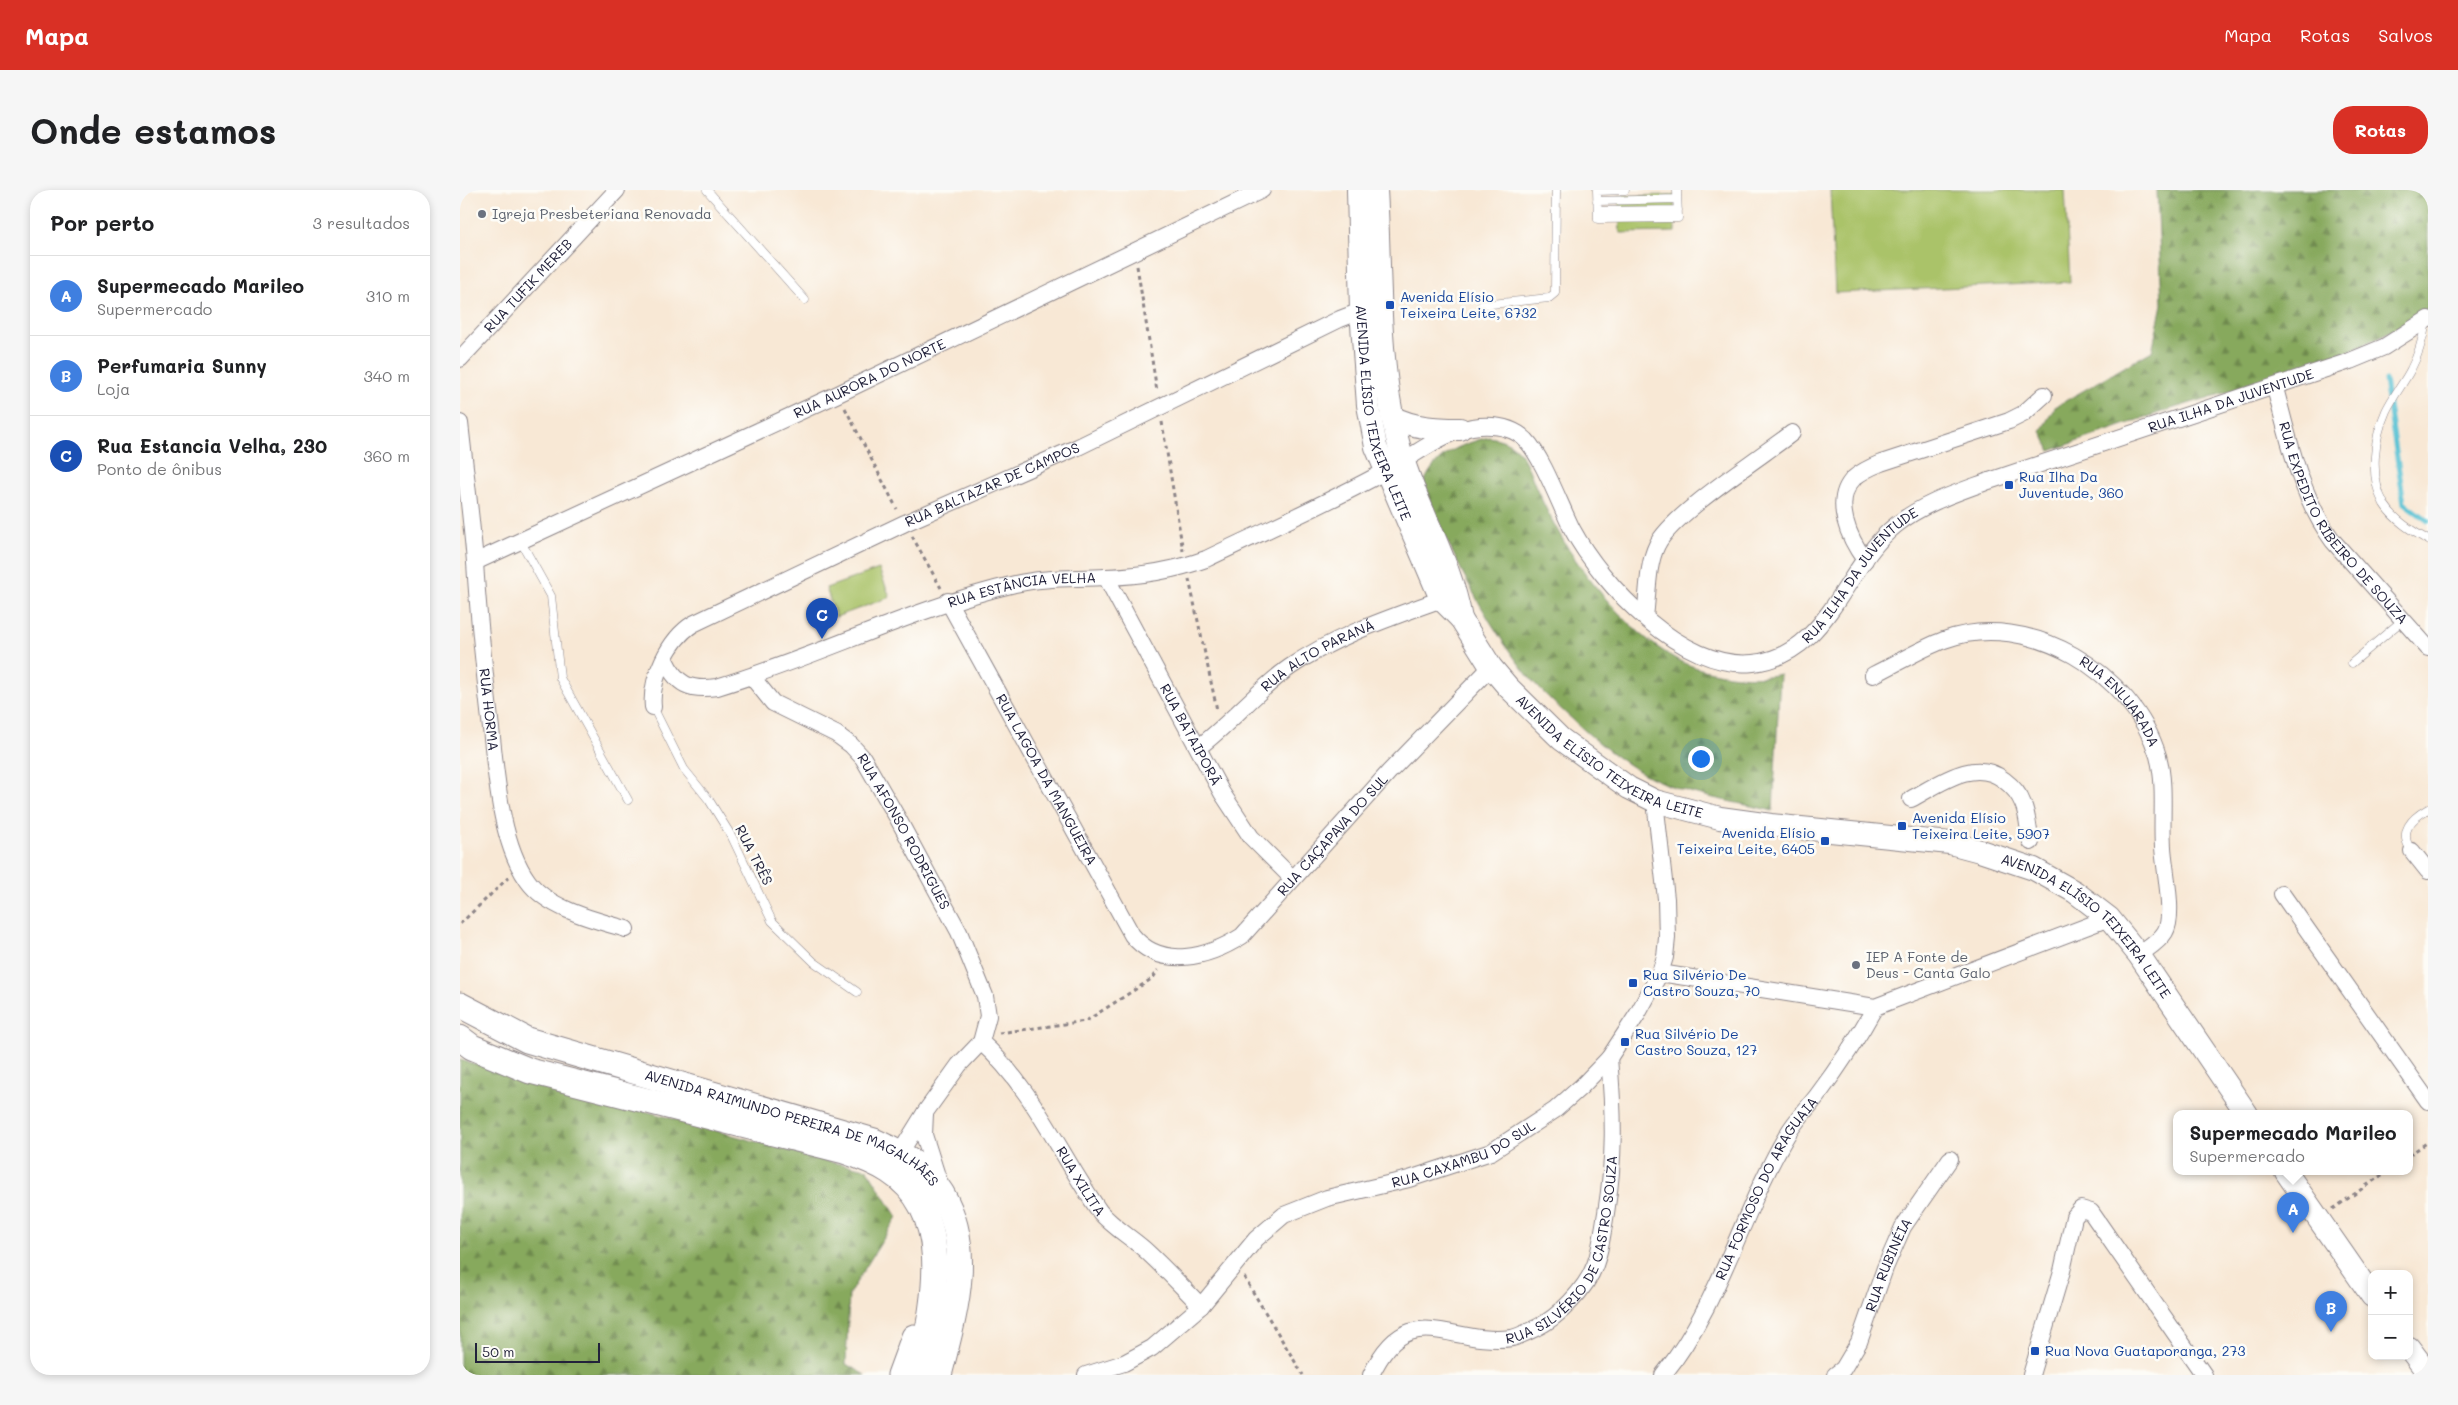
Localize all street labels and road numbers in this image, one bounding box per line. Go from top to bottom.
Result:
street label: RUA TUFIK MEREB [479,234,576,336]
street label: AVENIDA ELÍSIO TEIXEIRA LEITE [1352,305,1416,523]
street label: RUA AURORA DO NORTE [790,334,948,422]
street label: RUA ILHA DA JUVENTUDE [2146,364,2316,436]
street label: RUA EXPEDITO RIBEIRO DE SOUZA [2275,419,2412,628]
street label: RUA BALTAZAR DE CAMPOS [902,437,1082,531]
street label: RUA ILHA DA JUVENTUDE [1797,502,1921,647]
street label: RUA ESTÂNCIA VELHA [945,568,1096,612]
street label: RUA ALTO PARANÁ [1256,615,1377,696]
street label: RUA ENLUARADA [2076,651,2164,749]
street label: RUA HORMA [475,667,503,752]
street label: RUA BATAIPORÃ [1156,680,1226,789]
street label: RUA LAGOA DA MANGUEIRA [992,690,1102,868]
street label: AVENIDA ELÍSIO TEIXEIRA LEITE [1512,690,1705,822]
street label: RUA AFONSO RODRIGUES [853,750,955,913]
street label: RUA CAÇAPAVA DO SUL [1273,769,1392,900]
street label: RUA TRÊS [731,821,778,888]
street label: AVENIDA ELÍSIO TEIXEIRA LEITE [1999,849,2176,1002]
street label: AVENIDA RAIMUNDO PEREIRA DE MAGALHÃES [643,1065,944,1190]
street label: RUA FORMOSO DO ARAGUAIA [1710,1092,1822,1283]
street label: RUA CAXAMBU DO SUL [1390,1115,1539,1192]
street label: RUA XILITA [1052,1143,1110,1220]
street label: RUA SILVÉRIO DE CASTRO SOUZA [1504,1155,1621,1348]
street label: RUA RUBINÉIA [1860,1214,1916,1314]

